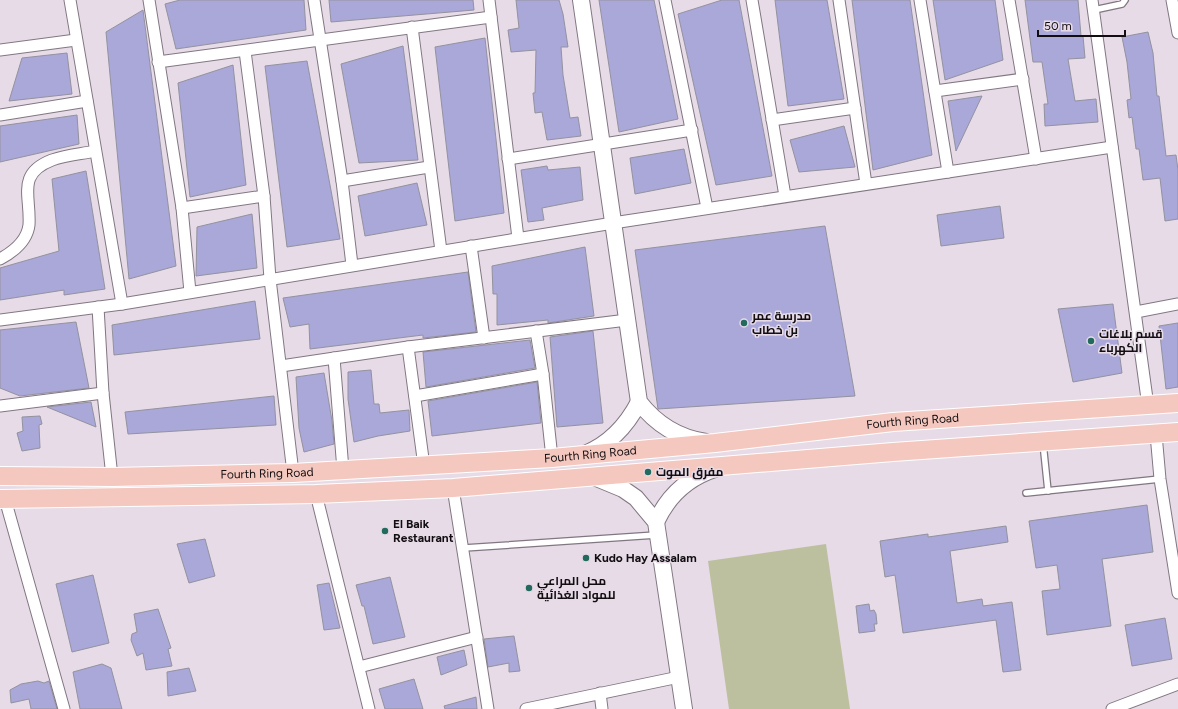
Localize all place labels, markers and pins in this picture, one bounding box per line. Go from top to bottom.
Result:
place label: مدرسة عمر بن خطاب [751,309,811,338]
marker: مدرسة عمر بن خطاب [739,318,749,328]
place label: قسم بلاغات الكهرباء [1099,327,1163,356]
marker: قسم بلاغات الكهرباء [1086,336,1096,346]
place label: مفرق الموت [656,465,724,480]
marker: مفرق الموت [643,467,653,477]
place label: El Baik Restaurant [393,517,454,545]
marker: El Baik Restaurant [380,526,390,536]
place label: Kudo Hay Assalam [594,551,697,565]
marker: Kudo Hay Assalam [581,553,591,563]
place label: محل المراعي للمواد الغذائية [537,574,616,603]
marker: محل المراعي للمواد الغذائية [524,583,534,593]

